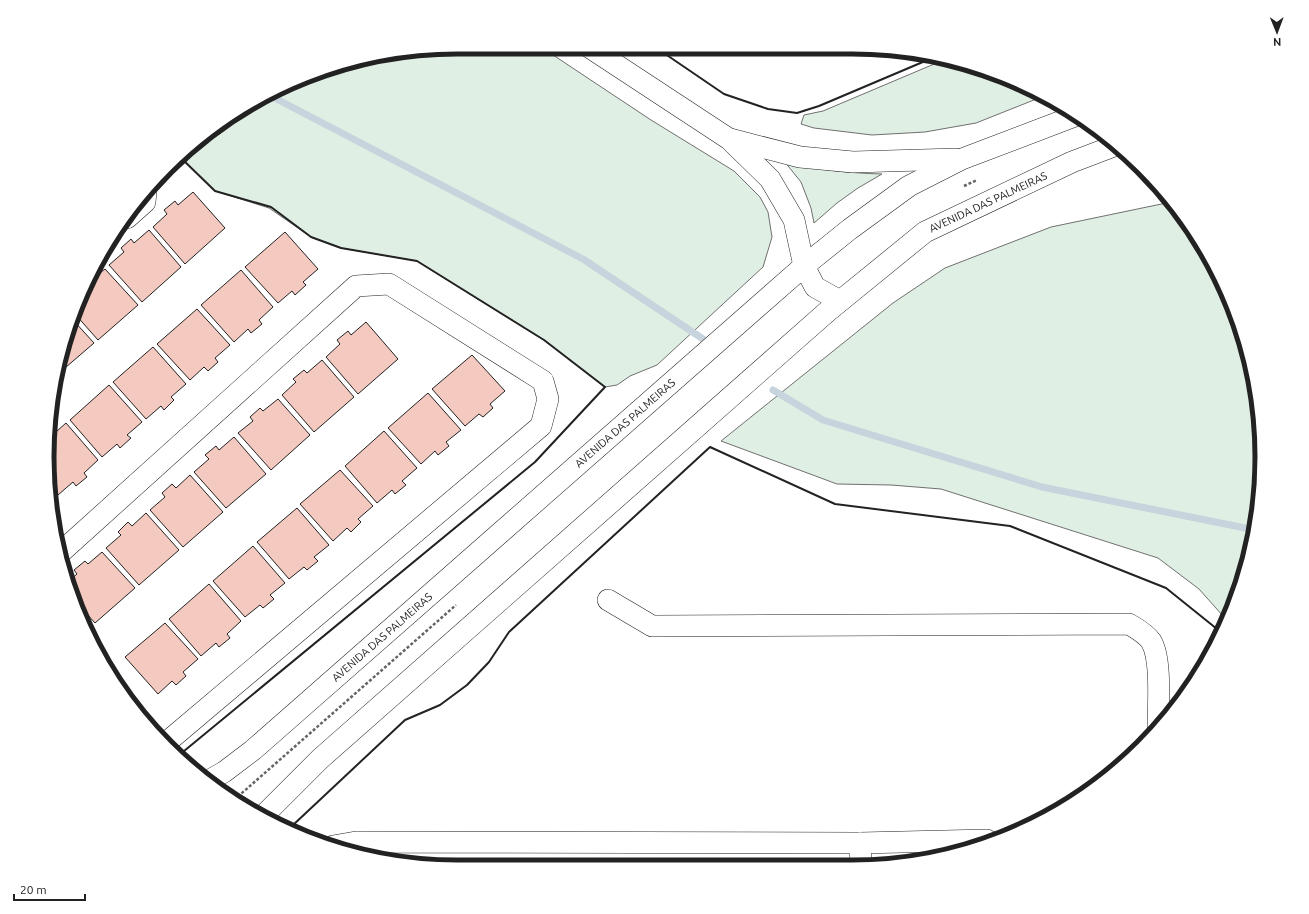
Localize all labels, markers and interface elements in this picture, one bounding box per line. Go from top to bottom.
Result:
north arrow [1257,12,1297,52]
text: N [1273,36,1281,48]
street label: AVENIDA DAS PALMEIRAS [927,169,1049,235]
street label: AVENIDA DAS PALMEIRAS [573,376,678,470]
street label: AVENIDA DAS PALMEIRAS [330,590,435,684]
scale bar [14,876,85,902]
text: 20 m [20,883,47,896]

